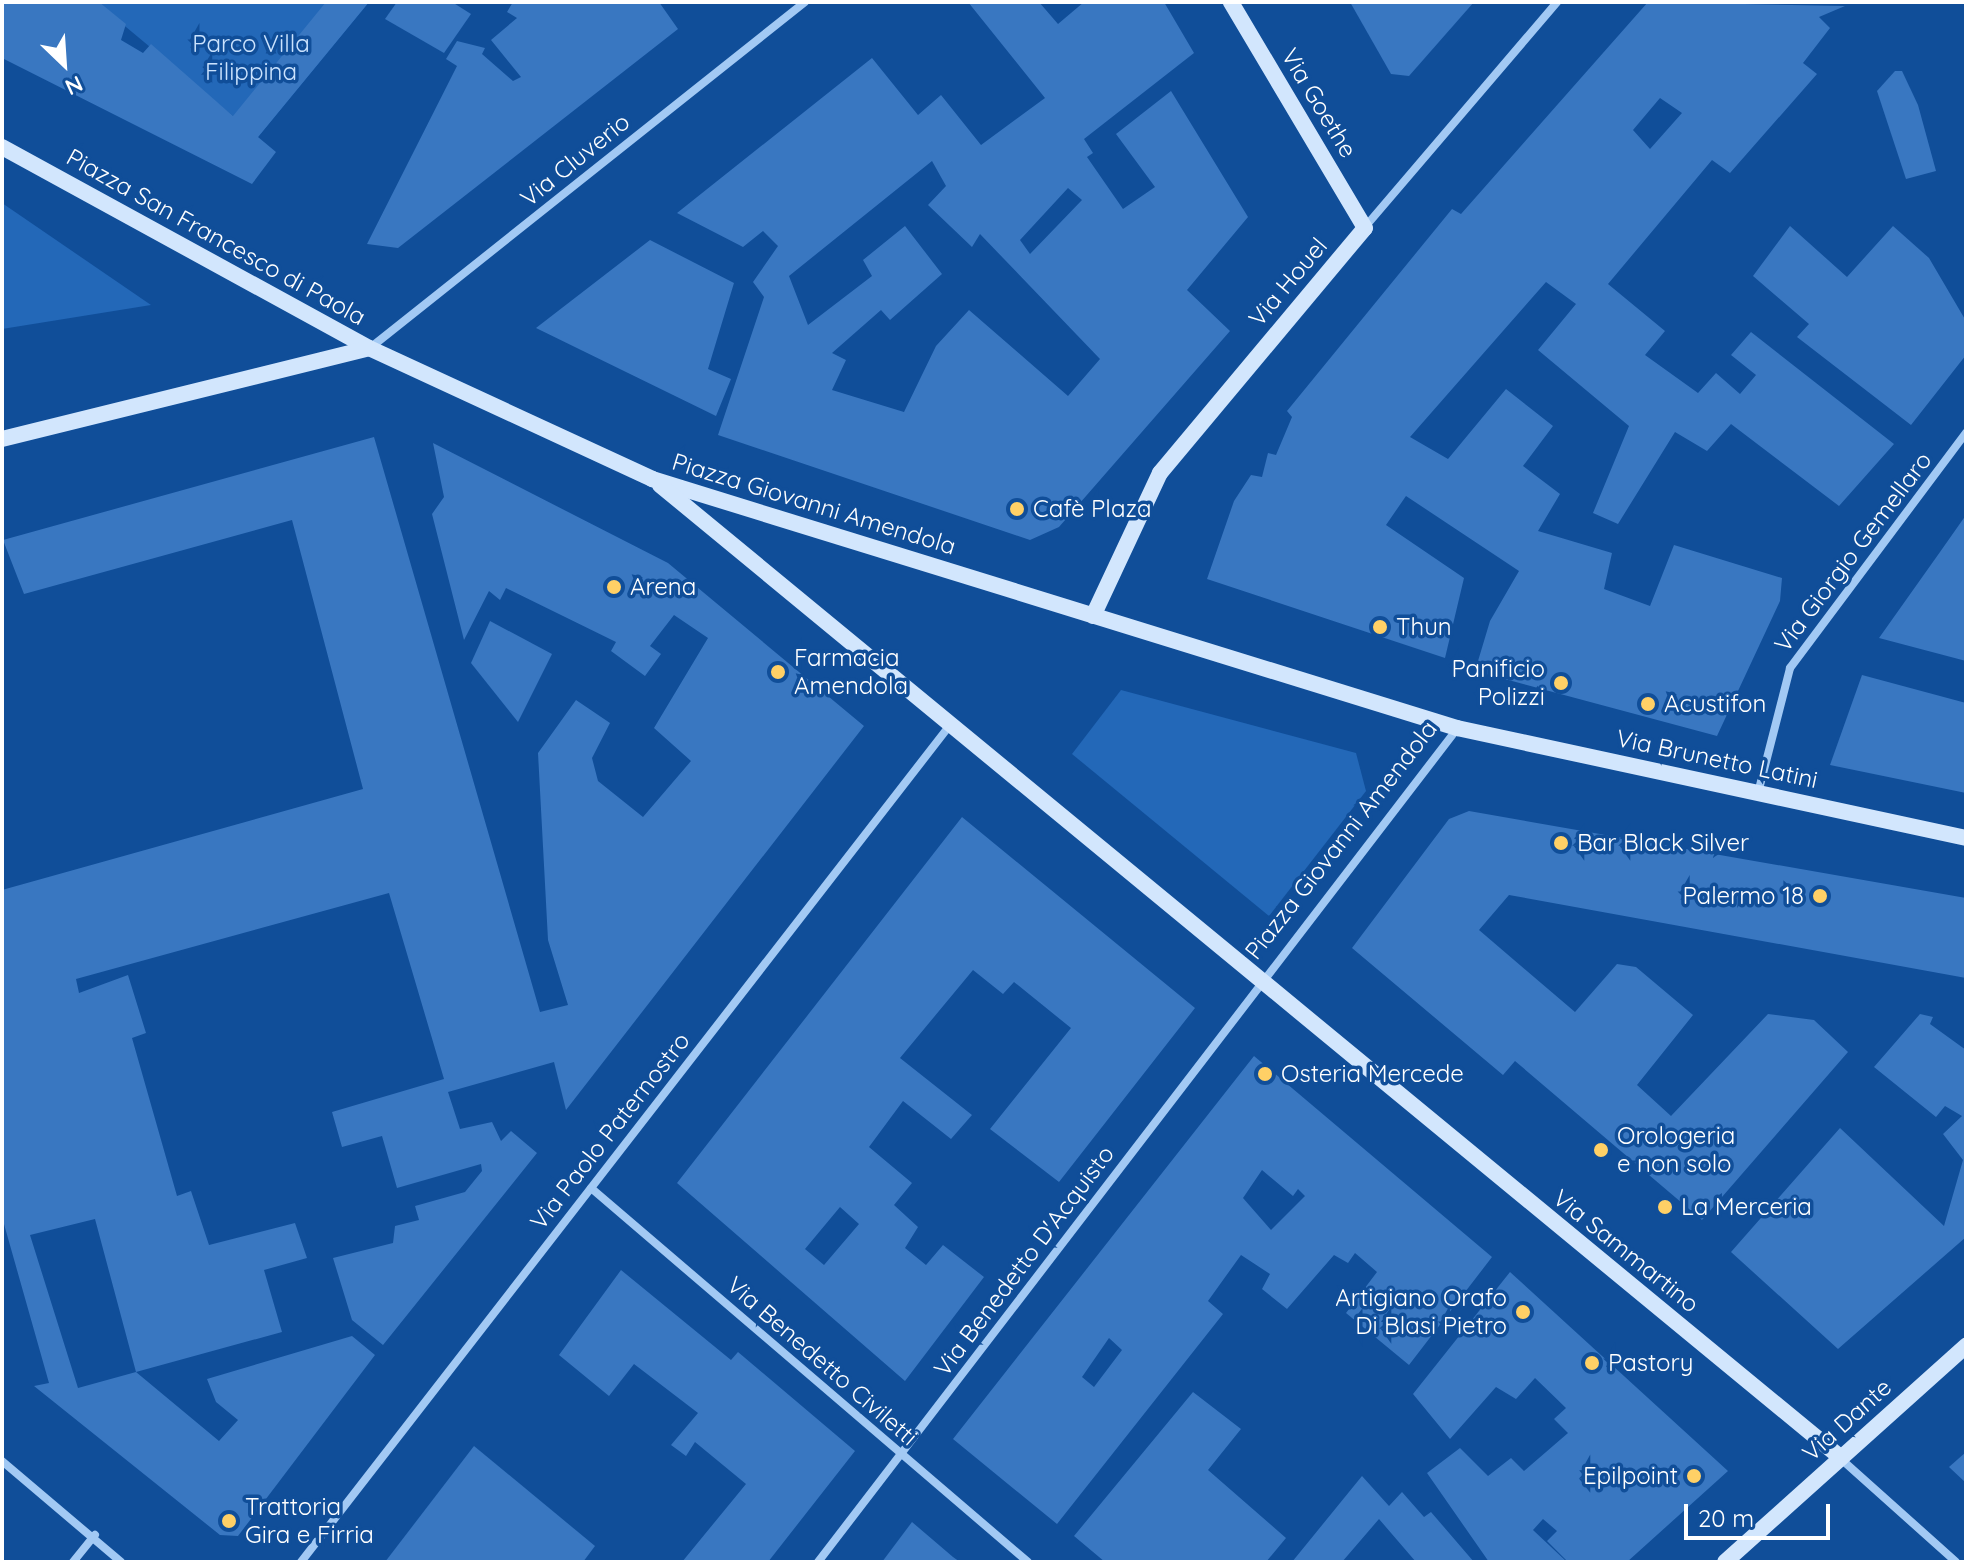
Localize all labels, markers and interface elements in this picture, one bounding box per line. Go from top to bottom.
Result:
north arrow [24,24,104,104]
park label: Parco Villa Filippina [192,30,310,86]
street label: Via Goethe [1275,43,1363,163]
text: N [61,70,87,102]
street label: Via Cluverio [515,107,635,213]
street label: Piazza San Francesco di Paola [61,143,371,331]
street label: Via Houel [1243,232,1333,332]
street label: Via Giorgio Gemellaro [1768,446,1938,658]
street label: Piazza Giovanni Amendola [669,447,959,561]
place label: Cafè Plaza [1033,495,1151,523]
marker: Cafè Plaza [1008,500,1026,518]
place label: Arena [630,573,696,601]
marker: Arena [605,578,623,596]
place label: Thun [1396,613,1452,641]
marker: Thun [1371,618,1389,636]
place label: Farmacia Amendola [794,644,908,700]
place label: Panificio Polizzi [1451,655,1545,711]
marker: Farmacia Amendola [769,663,787,681]
marker: Panificio Polizzi [1552,674,1570,692]
place label: Acustifon [1664,690,1766,718]
marker: Acustifon [1639,695,1657,713]
street label: Piazza Giovanni Amendola [1239,715,1443,965]
street label: Via Brunetto Latini [1614,724,1820,794]
place label: Bar Black Silver [1577,829,1749,857]
marker: Bar Black Silver [1552,834,1570,852]
place label: Palermo 18 [1682,882,1804,910]
marker: Palermo 18 [1811,887,1829,905]
street label: Via Paolo Paternostro [524,1027,696,1235]
place label: Osteria Mercede [1281,1060,1464,1088]
marker: Osteria Mercede [1256,1065,1274,1083]
place label: Orologeria e non solo [1617,1122,1735,1178]
street label: Via Benedetto D'Acquisto [928,1140,1120,1382]
marker: Orologeria e non solo [1592,1141,1610,1159]
street label: Via Sammartino [1547,1183,1705,1319]
place label: La Merceria [1681,1193,1812,1221]
marker: La Merceria [1656,1198,1674,1216]
street label: Via Benedetto Civiletti [721,1270,923,1452]
place label: Artigiano Orafo Di Blasi Pietro [1335,1284,1507,1340]
marker: Artigiano Orafo Di Blasi Pietro [1514,1303,1532,1321]
place label: Pastory [1608,1349,1693,1377]
marker: Pastory [1583,1354,1601,1372]
street label: Via Dante [1797,1373,1897,1467]
place label: Epilpoint [1583,1462,1678,1490]
marker: Epilpoint [1685,1467,1703,1485]
scale bar [1688,1488,1834,1538]
place label: Trattoria Gira e Firria [245,1493,374,1549]
text: 20 m [1698,1503,1754,1533]
marker: Trattoria Gira e Firria [220,1512,238,1530]

